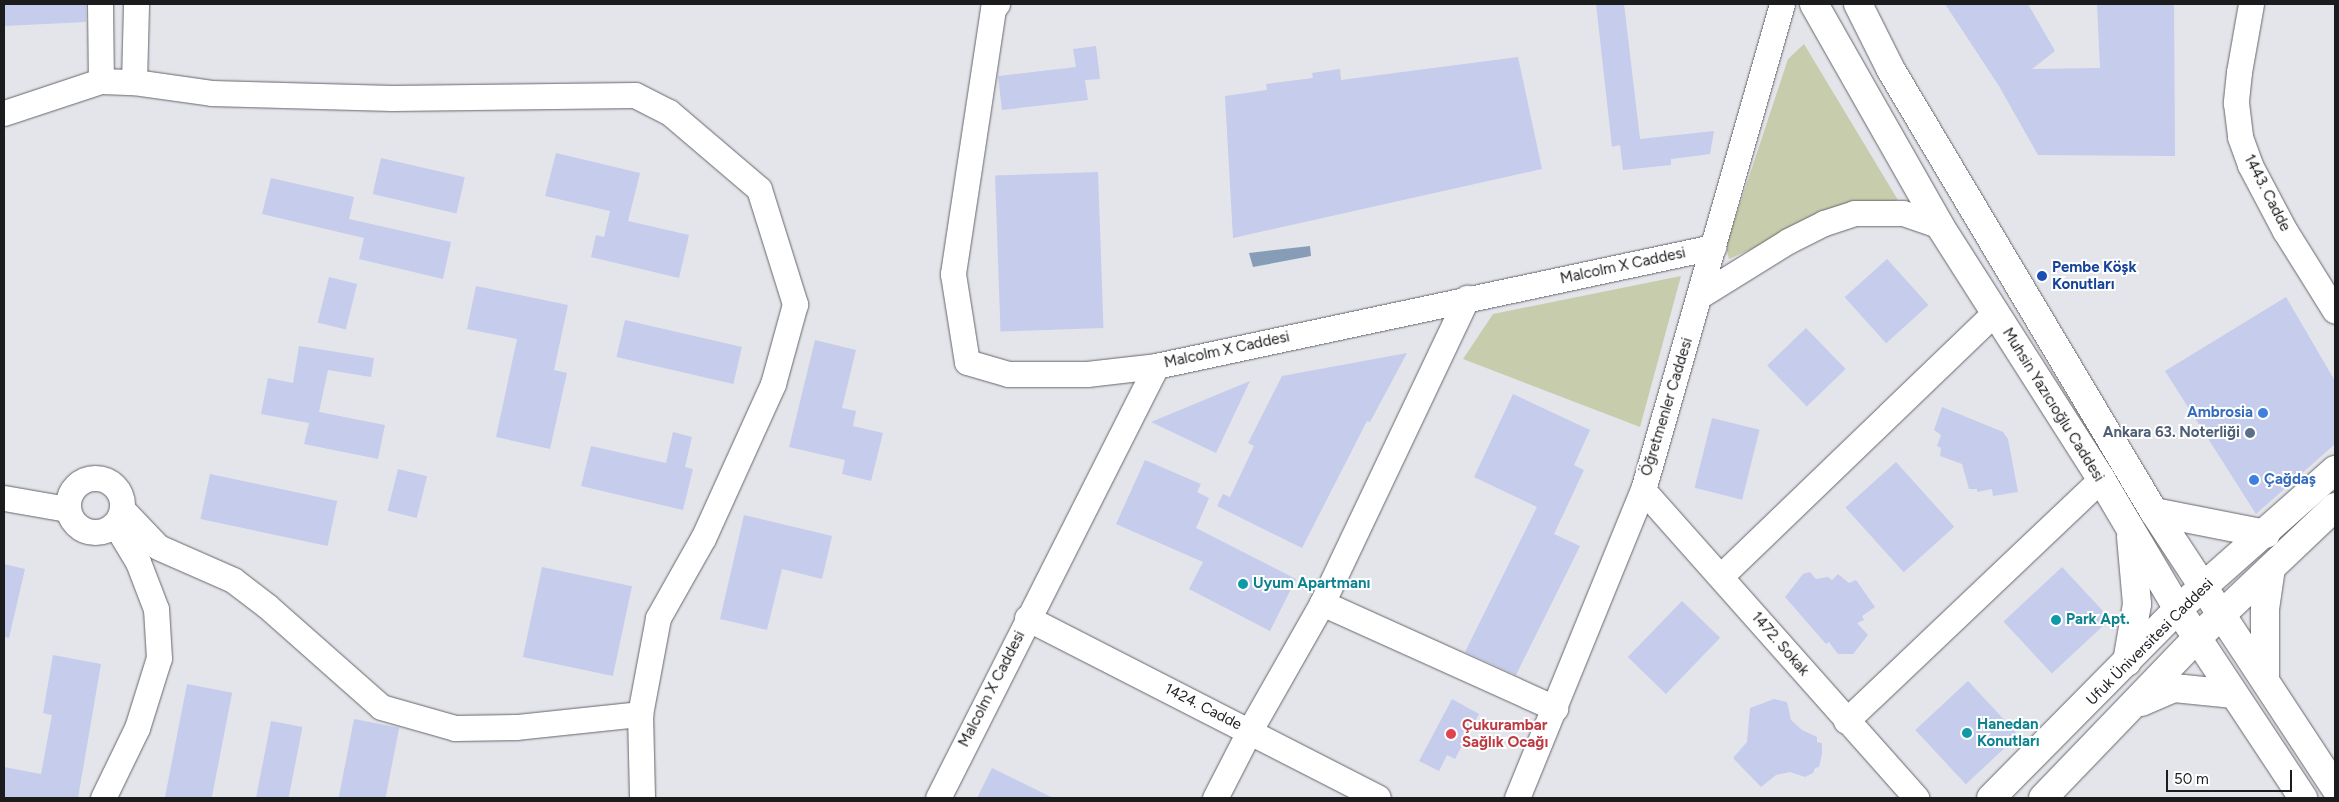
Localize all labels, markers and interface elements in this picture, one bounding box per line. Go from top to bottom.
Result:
street label: 1443. Cadde [2240,151,2294,235]
street label: Malcolm X Caddesi [1559,244,1687,288]
place label: Pembe Köşk Konutları [2052,258,2137,293]
marker: Pembe Köşk Konutları [2036,270,2048,282]
street label: Muhsin Yazıcıoğlu Caddesi [1998,325,2108,485]
street label: Malcolm X Caddesi [1163,328,1291,372]
street label: Öğretmenler Caddesi [1637,336,1697,478]
place label: Ambrosia [2187,404,2253,422]
marker: Ambrosia [2257,407,2269,419]
place label: Ankara 63. Noterliği [2103,424,2240,442]
marker: Ankara 63. Noterliği [2244,427,2256,439]
place label: Çağdaş [2264,471,2316,489]
marker: Çağdaş [2248,474,2260,486]
place label: Uyum Apartmanı [1253,575,1370,593]
street label: Ufuk Üniversitesi Caddesi [2083,575,2217,709]
marker: Uyum Apartmanı [1237,578,1249,590]
street label: 1472. Sokak [1747,608,1813,680]
place label: Park Apt. [2066,611,2130,629]
marker: Park Apt. [2050,614,2062,626]
street label: Malcolm X Caddesi [955,628,1029,750]
street label: 1424. Cadde [1161,680,1245,734]
place label: Hanedan Konutları [1977,715,2040,750]
place label: Çukurambar Sağlık Ocağı [1462,716,1548,751]
marker: Çukurambar Sağlık Ocağı [1444,727,1458,741]
marker: Hanedan Konutları [1961,727,1973,739]
scale bar [2169,760,2295,792]
text: 50 m [2174,770,2209,788]

